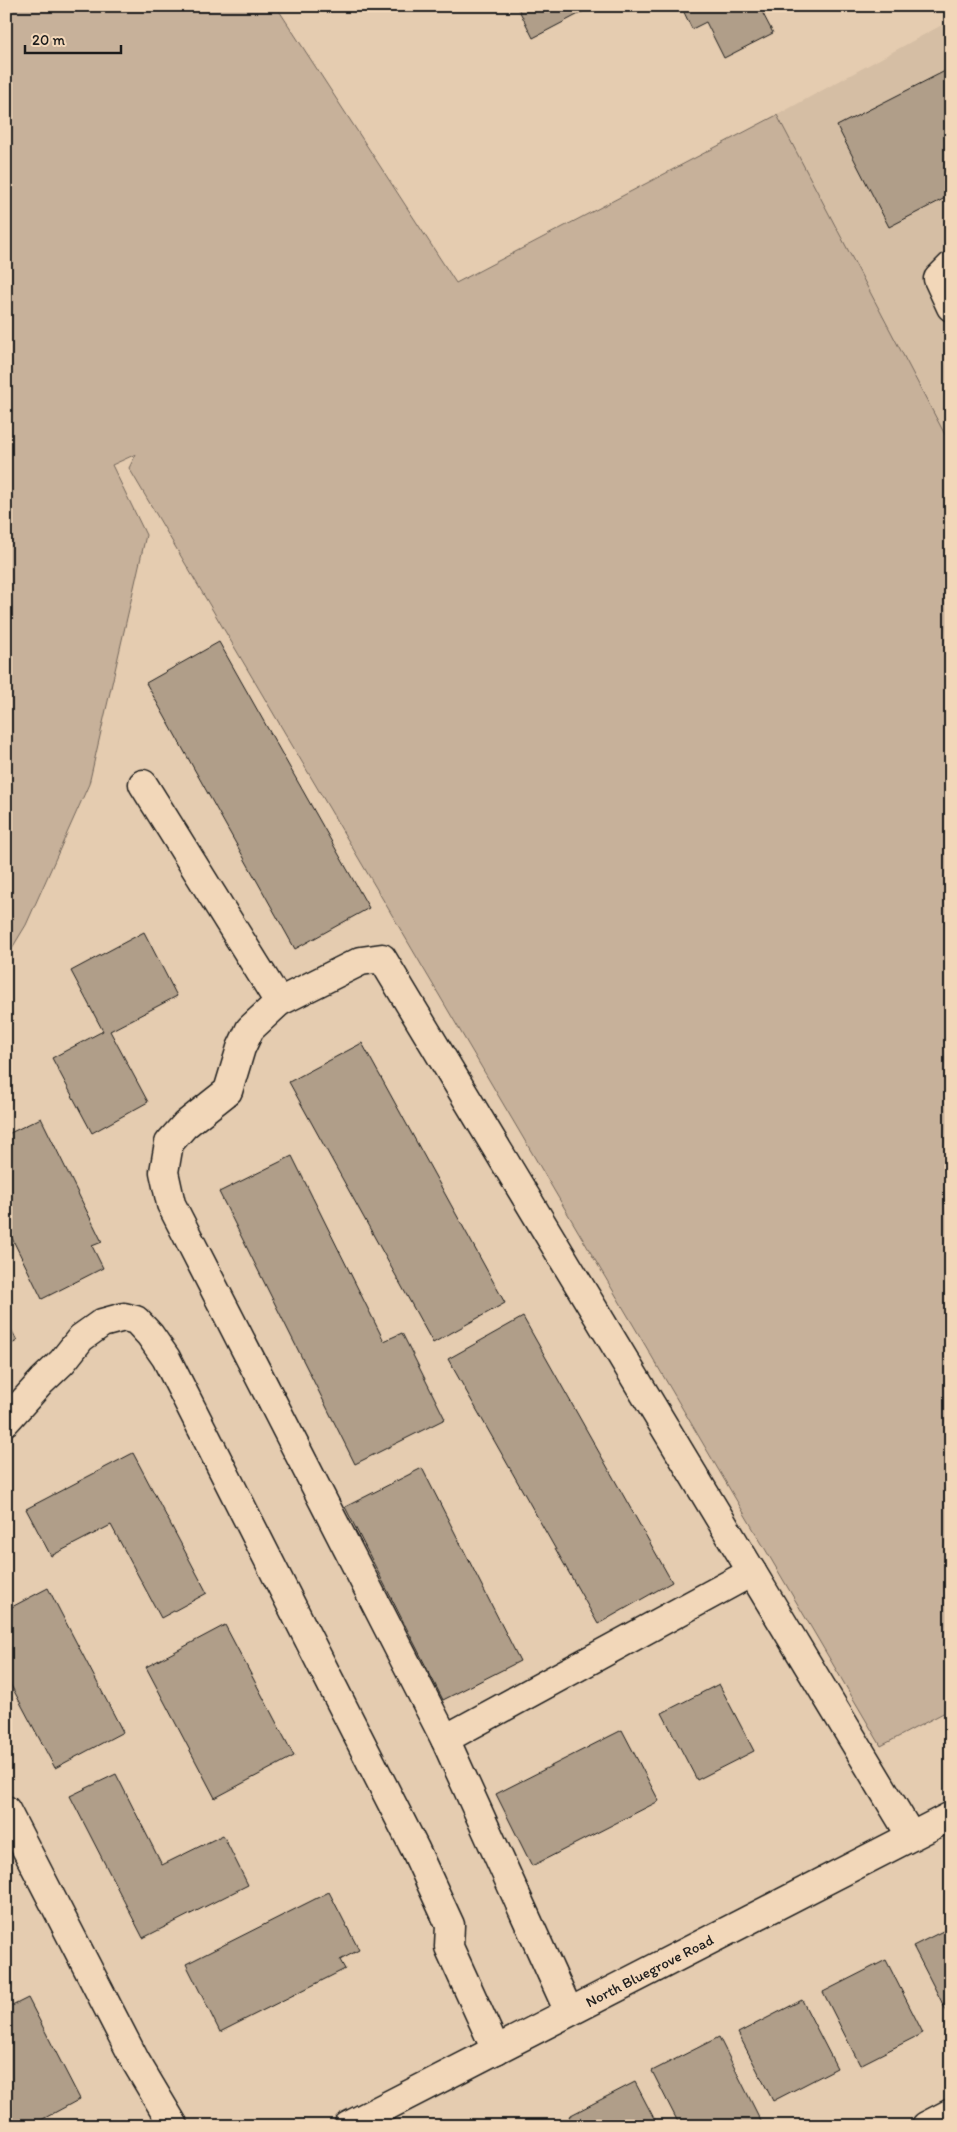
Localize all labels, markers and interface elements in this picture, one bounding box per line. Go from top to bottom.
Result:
scale bar [25,22,121,54]
text: 20 m [32,31,66,49]
street label: North Bluegrove Road [583,1931,716,2011]

